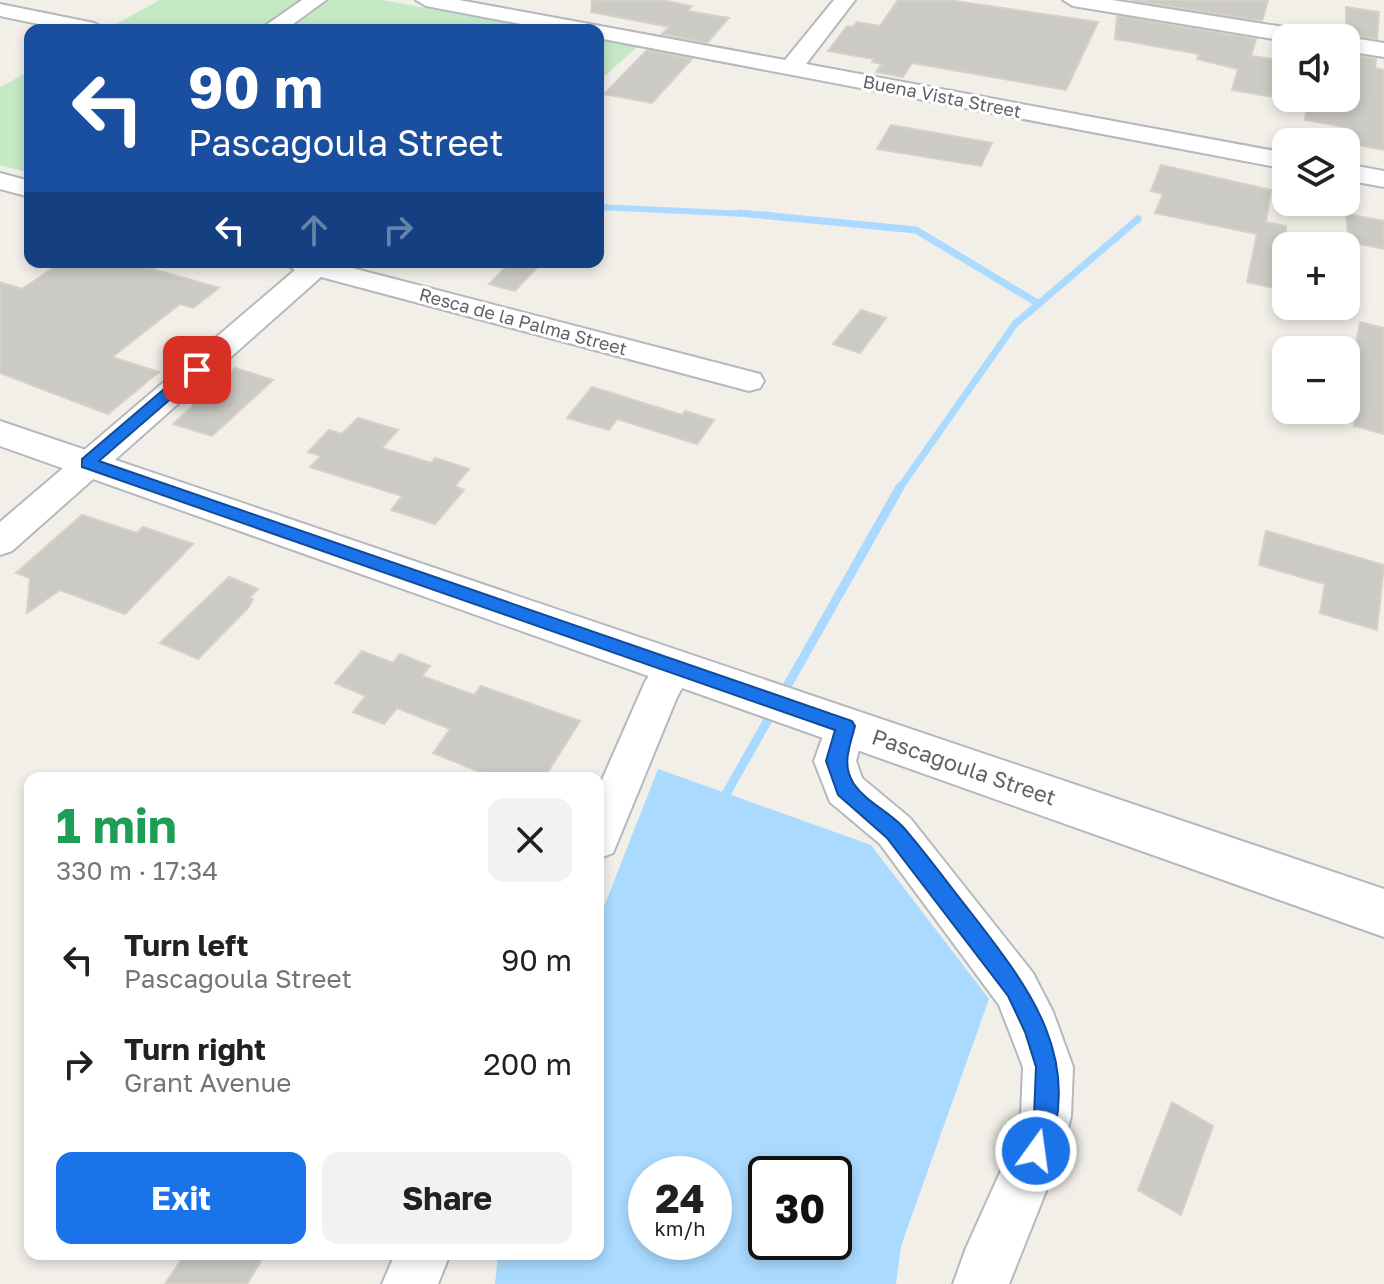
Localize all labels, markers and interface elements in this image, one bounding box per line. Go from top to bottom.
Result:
map controls [1272,24,1360,424]
button: sound [1272,24,1360,112]
text: 90 m [188,53,323,120]
icon: left [56,56,160,160]
street label: Buena Vista Street [861,70,1023,122]
text: Pascagoula Street [188,121,504,164]
button: layers [1272,128,1360,216]
icon: left [208,208,252,252]
icon: ahead [292,208,336,252]
icon: right [376,208,420,252]
button: + [1272,232,1360,320]
street label: Resca de la Palma Street [417,283,630,359]
pin [163,336,231,404]
button: − [1272,336,1360,424]
icon: arrive [175,348,219,392]
street label: Pascagoula Street [869,722,1060,811]
text: 1 min [56,796,177,854]
button: close [488,798,572,882]
text: 330 m · 17:34 [56,855,218,886]
text: Turn left [124,927,249,963]
icon: left [56,938,100,982]
text: 90 m [501,942,572,978]
text: Pascagoula Street [124,963,352,994]
text: Turn right [124,1031,266,1067]
icon: right [56,1042,100,1086]
text: 200 m [483,1046,572,1082]
text: Grant Avenue [124,1067,291,1098]
position arrow [994,1109,1078,1193]
button: Exit [56,1152,306,1244]
button: Share [322,1152,572,1244]
speed limit sign: 30 [748,1156,852,1260]
text: 24 [655,1174,705,1222]
text: km/h [655,1216,705,1240]

